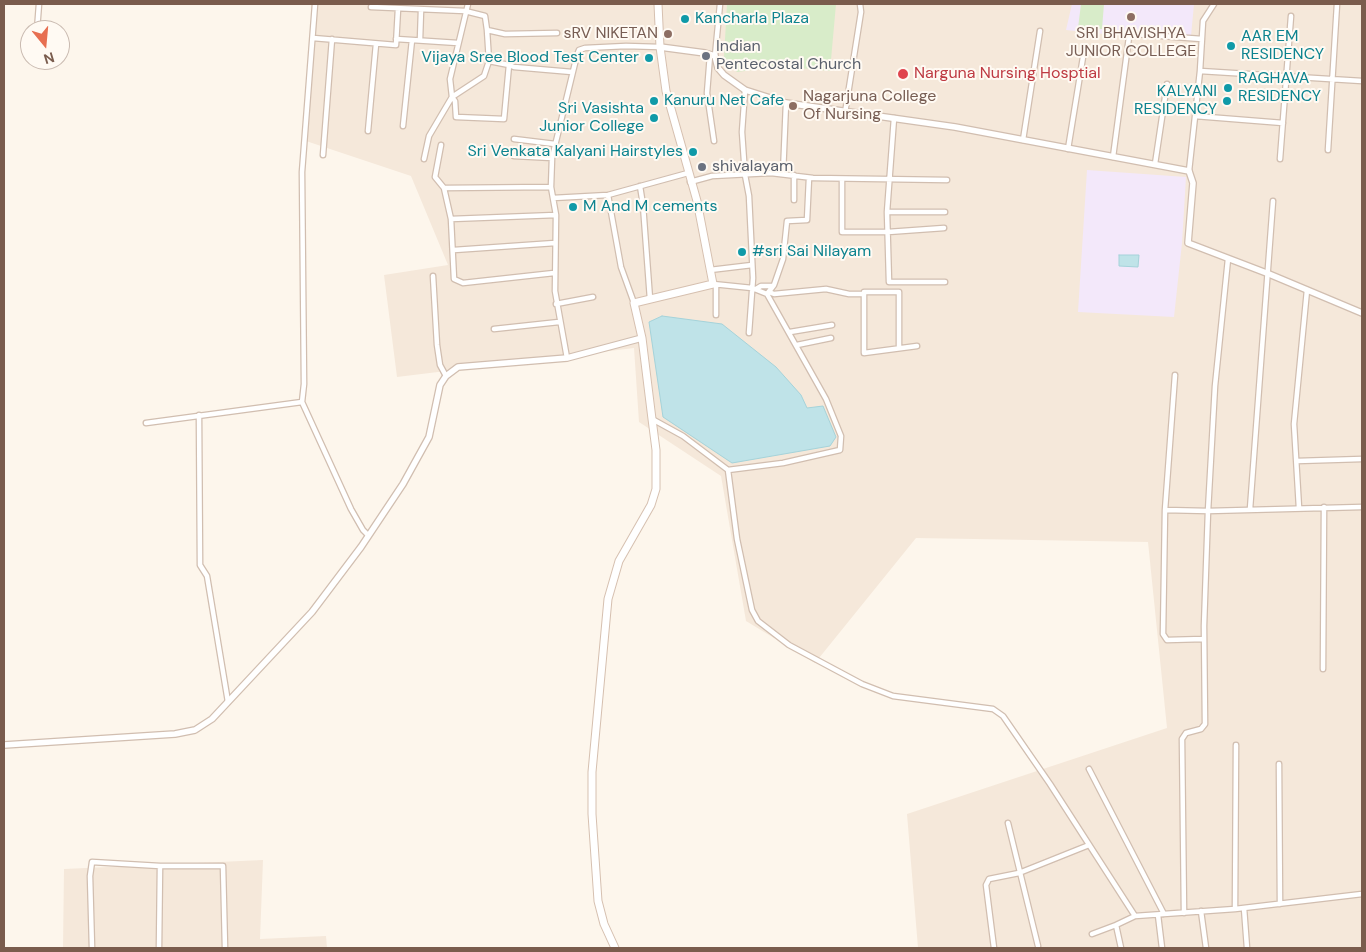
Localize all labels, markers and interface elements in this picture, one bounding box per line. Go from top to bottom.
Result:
place label: Kancharla Plaza [695,9,809,29]
marker: SRI BHAVISHYA JUNIOR COLLEGE [1125,11,1137,23]
marker: Kancharla Plaza [679,13,691,25]
north arrow [20,20,70,70]
place label: sRV NIKETAN [563,24,658,44]
place label: SRI BHAVISHYA JUNIOR COLLEGE [1066,24,1196,62]
place label: AAR EM RESIDENCY [1241,27,1324,65]
marker: sRV NIKETAN [662,28,674,40]
place label: Indian Pentecostal Church [716,37,861,75]
marker: AAR EM RESIDENCY [1225,40,1237,52]
text: N [42,48,57,68]
place label: Vijaya Sree Blood Test Center [421,48,639,68]
marker: Indian Pentecostal Church [700,50,712,62]
marker: Vijaya Sree Blood Test Center [643,52,655,64]
place label: Narguna Nursing Hosptial [914,64,1101,84]
marker: Narguna Nursing Hosptial [896,67,910,81]
place label: RAGHAVA RESIDENCY [1238,69,1321,107]
place label: KALYANI RESIDENCY [1134,82,1217,120]
marker: RAGHAVA RESIDENCY [1222,82,1234,94]
place label: Nagarjuna College Of Nursing [803,87,936,125]
place label: Kanuru Net Cafe [664,91,784,111]
marker: Kanuru Net Cafe [648,95,660,107]
marker: KALYANI RESIDENCY [1221,95,1233,107]
place label: Sri Vasishta Junior College [539,99,644,137]
marker: Nagarjuna College Of Nursing [787,100,799,112]
marker: Sri Vasishta Junior College [648,112,660,124]
place label: Sri Venkata Kalyani Hairstyles [468,142,683,162]
marker: Sri Venkata Kalyani Hairstyles [687,146,699,158]
place label: shivalayam [712,157,793,177]
marker: shivalayam [696,161,708,173]
place label: M And M cements [583,197,718,217]
marker: M And M cements [567,201,579,213]
place label: #sri Sai Nilayam [752,242,871,262]
marker: #sri Sai Nilayam [736,246,748,258]

